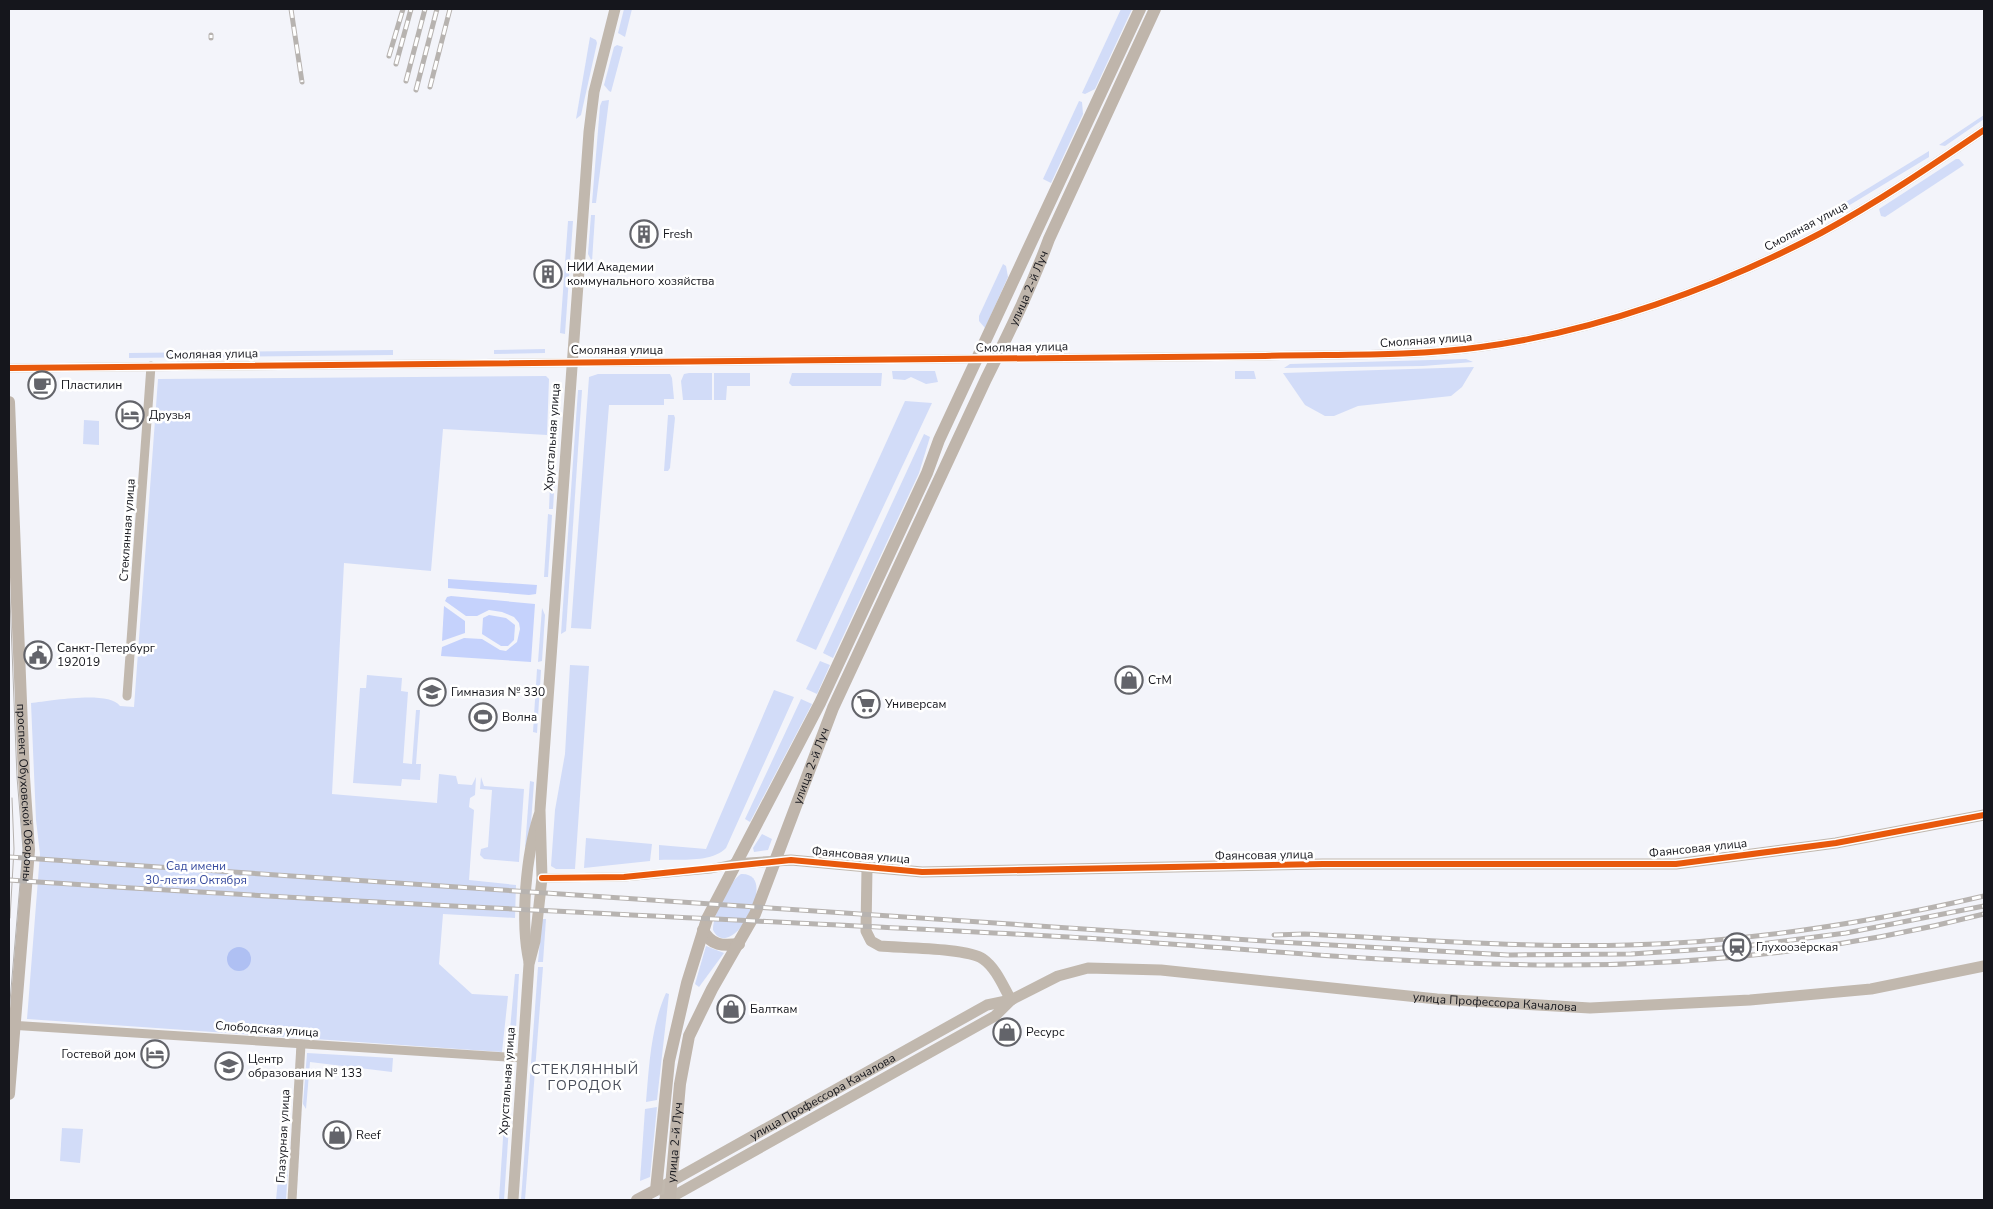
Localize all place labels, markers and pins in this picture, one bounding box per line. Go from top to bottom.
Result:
building icon: Fresh [629,219,659,249]
place label: Fresh [663,226,693,242]
building icon: НИИ Академии коммунального хозяйства [533,259,563,289]
place label: НИИ Академии коммунального хозяйства [567,259,715,289]
cafe icon: Пластилин [27,370,57,400]
place label: Пластилин [61,377,122,393]
hotel icon: Друзья [115,400,145,430]
place label: Друзья [149,407,191,423]
public building icon: Санкт-Петербург 192019 [23,640,53,670]
place label: Санкт-Петербург 192019 [57,640,156,670]
shop icon: СтМ [1114,665,1144,695]
place label: СтМ [1148,672,1172,688]
school or university icon: Гимназия № 330 [417,677,447,707]
place label: Гимназия № 330 [451,684,545,700]
supermarket icon: Универсам [851,689,881,719]
place label: Универсам [884,696,946,712]
sports icon: Волна [468,702,498,732]
place label: Волна [502,709,537,725]
station icon: Глухоозёрская [1722,932,1752,962]
place label: Глухоозёрская [1756,939,1838,955]
shop icon: Балткам [716,994,746,1024]
place label: Балткам [750,1001,797,1017]
shop icon: Ресурс [992,1017,1022,1047]
place label: Ресурс [1026,1024,1065,1040]
hotel icon: Гостевой дом [140,1039,170,1069]
place label: Гостевой дом [61,1046,136,1062]
school or university icon: Центр образования № 133 [214,1051,244,1081]
place label: Центр образования № 133 [248,1051,362,1081]
shop icon: Reef [322,1120,352,1150]
place label: Reef [356,1127,382,1143]

